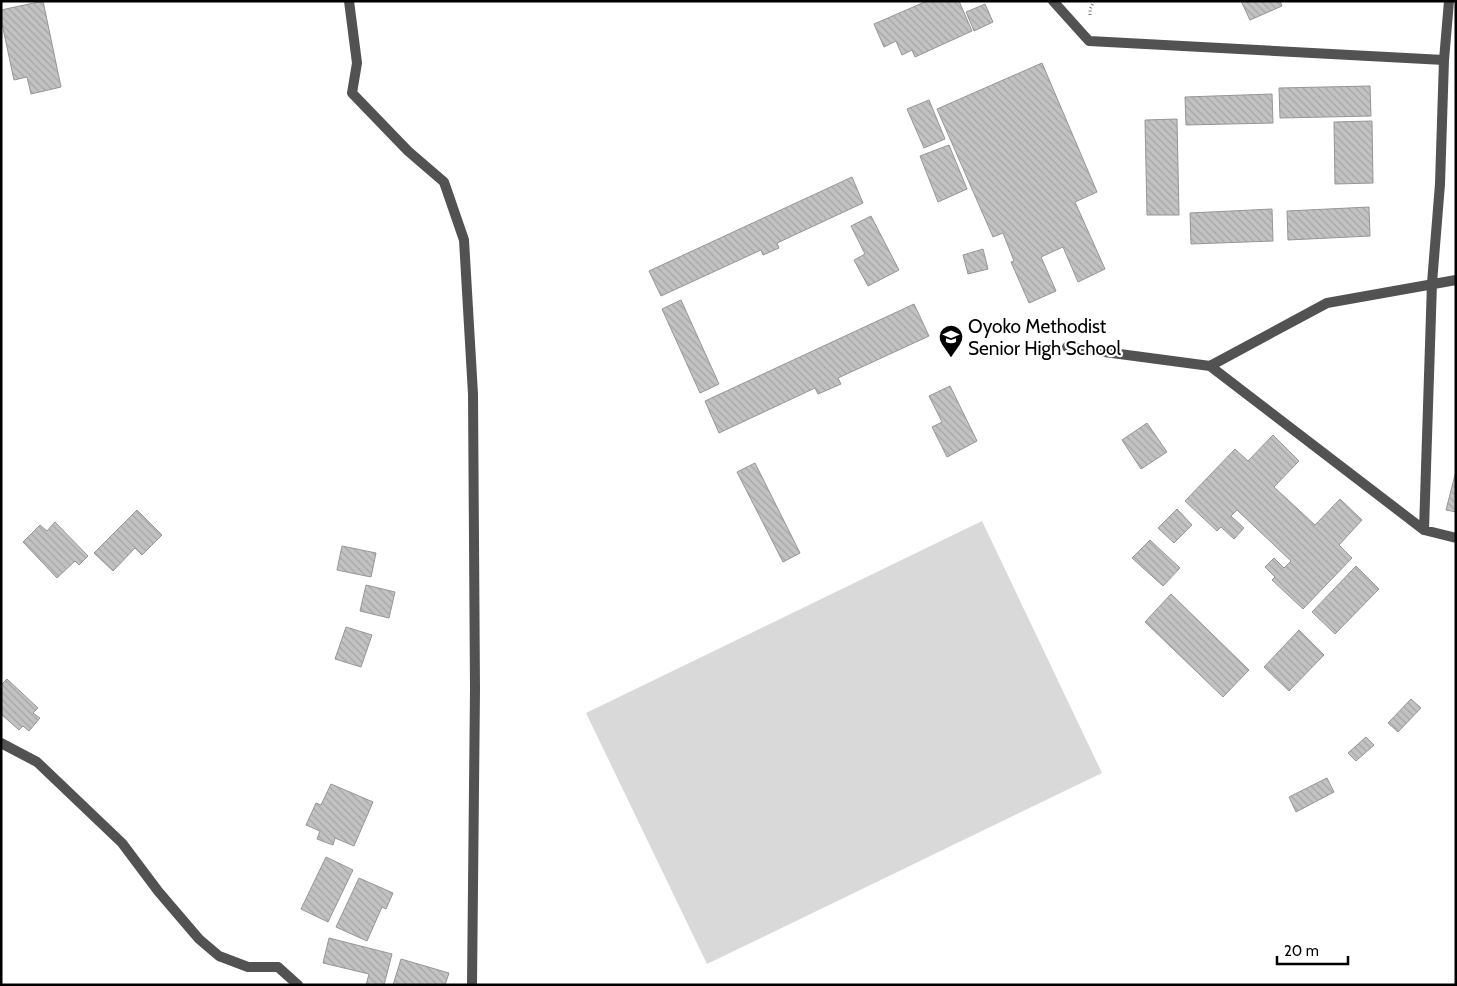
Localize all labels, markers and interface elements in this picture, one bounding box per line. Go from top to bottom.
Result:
place label: Oyoko Methodist Senior High School [968,315,1121,360]
school or university icon: Oyoko Methodist Senior High School [938,324,964,358]
scale bar [1277,934,1348,966]
text: 20 m [1284,942,1319,960]

